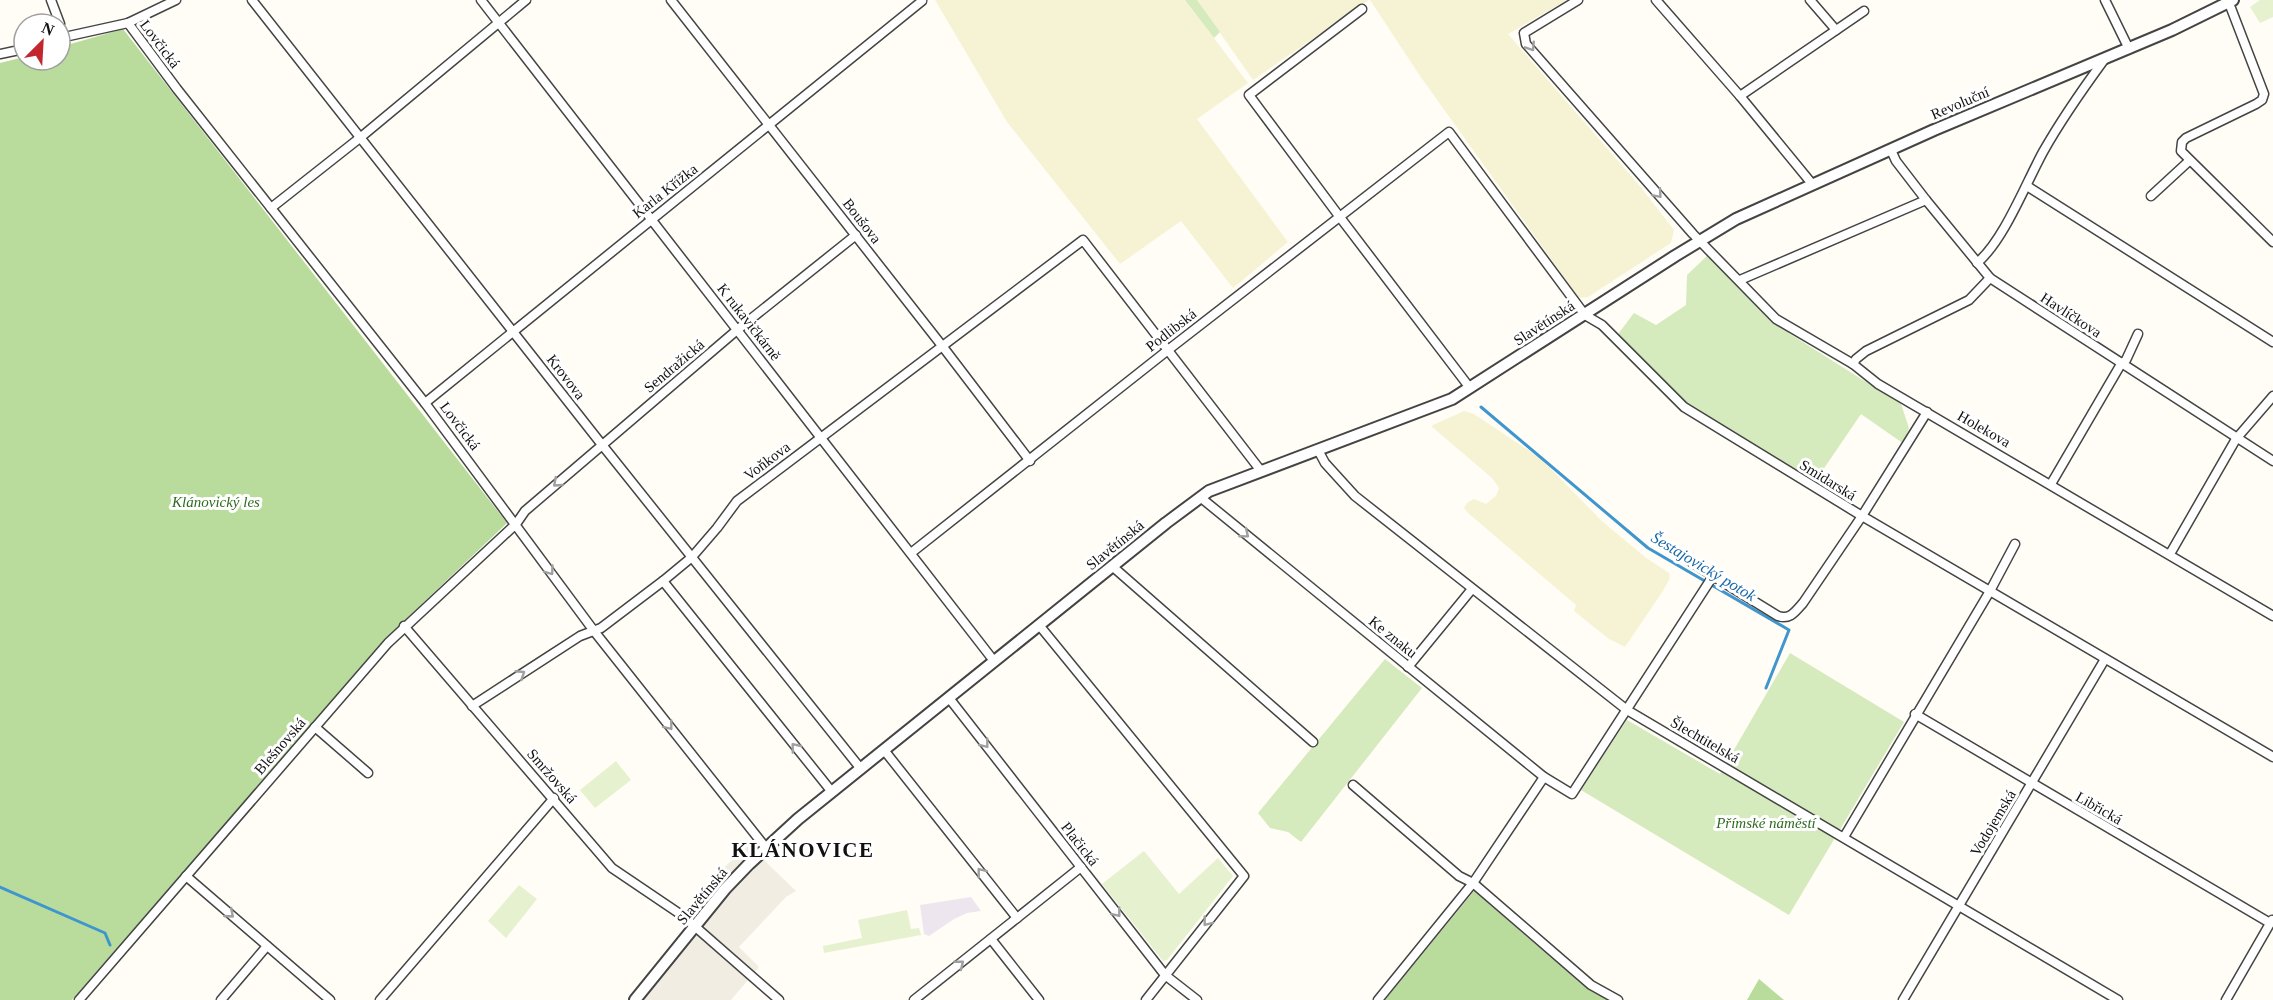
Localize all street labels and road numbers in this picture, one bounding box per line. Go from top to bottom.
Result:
street label: Lovčická [137,17,183,71]
street label: Revoluční [1928,84,1992,122]
street label: Karla Křížka [629,161,701,221]
street label: Boušova [840,195,885,247]
street label: K rukavičkárně [714,280,784,364]
street label: Havlíčkova [2038,289,2105,341]
street label: Slavětínská [1511,297,1578,349]
street label: Podlibská [1143,305,1200,355]
street label: Sendražická [641,336,707,396]
street label: Krovova [544,351,589,403]
street label: Lovčická [437,399,483,453]
street label: Holekova [1955,407,2014,451]
street label: Voňkova [741,438,793,483]
street label: Smidarská [1797,456,1859,504]
street label: Slavětínská [1083,517,1147,573]
street label: Ke znaku [1366,613,1421,661]
street label: Blešnovská [251,714,309,777]
street label: Šlechtitelská [1668,714,1742,766]
street label: Smržovská [524,746,580,807]
street label: Vodojemská [1967,787,2019,859]
street label: Libřická [2073,788,2125,828]
street label: Plačická [1058,819,1102,869]
street label: Slavětínská [674,864,731,928]

